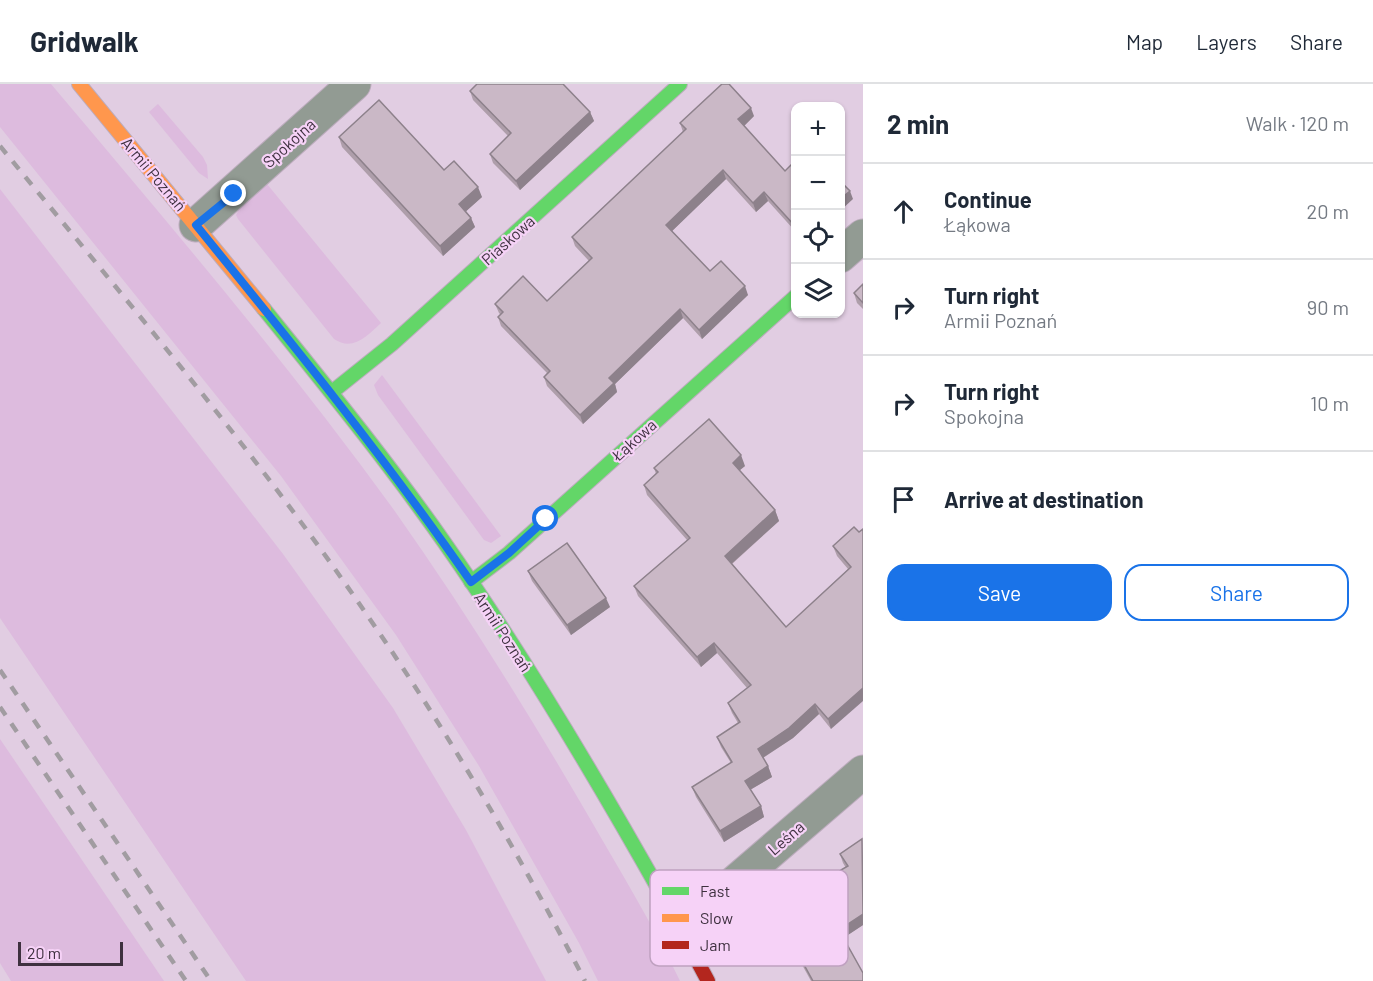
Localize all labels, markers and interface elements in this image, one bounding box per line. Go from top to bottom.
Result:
text: Gridwalk [30,24,139,58]
text: Map [1126,29,1163,54]
text: Layers [1196,29,1257,54]
text: Share [1290,29,1343,54]
map controls [791,102,845,318]
button: + [791,102,845,156]
text: 2 min [887,108,949,139]
text: Walk · 120 m [1246,111,1349,135]
street label: Spokojna [259,114,319,171]
street label: Armii Poznań [118,133,191,214]
button: − [791,156,845,210]
route end [220,180,246,206]
text: Continue [944,186,1032,212]
icon: ahead [887,195,920,228]
text: 20 m [1306,199,1349,223]
button: locate [791,210,845,264]
street label: Piaskowa [477,211,538,268]
text: Łąkowa [944,212,1011,236]
button: layers [791,264,845,318]
text: Turn right [944,282,1039,308]
icon: right [887,291,920,324]
text: 90 m [1307,295,1349,319]
text: Armii Poznań [944,308,1057,332]
text: Turn right [944,378,1039,404]
icon: right [887,387,920,420]
text: 10 m [1310,391,1349,415]
text: Spokojna [944,404,1024,428]
street label: Łąkowa [607,415,660,465]
icon: arrive [887,483,920,516]
text: Arrive at destination [944,486,1143,512]
route start [532,505,558,531]
button: Save [887,564,1112,621]
button: Share [1124,564,1349,621]
street label: Armii Poznań [471,589,536,675]
street label: Leśna [764,817,808,859]
legend [650,870,848,966]
text: Fast [700,881,730,900]
text: Slow [700,908,733,927]
text: Jam [700,935,731,954]
scale bar [18,939,123,966]
text: 20 m [27,943,61,962]

